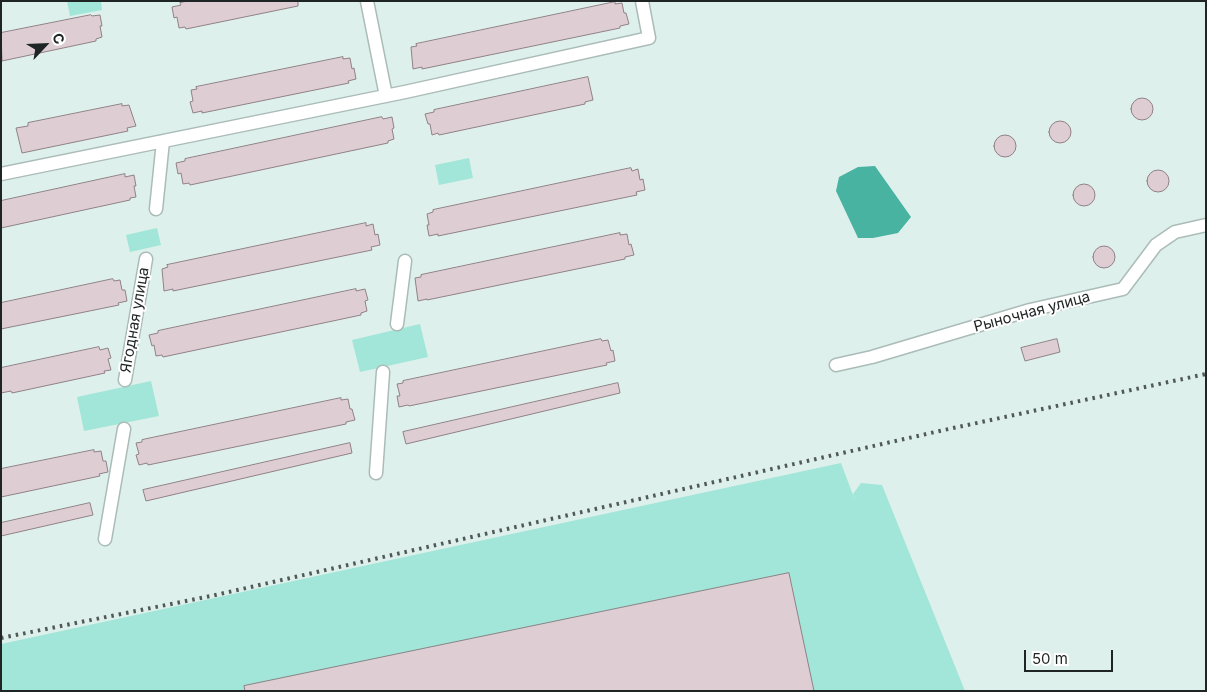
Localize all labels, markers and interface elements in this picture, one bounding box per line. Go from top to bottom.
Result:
north arrow [20,20,70,70]
text: С [49,30,69,47]
street label: Ягодная улица [117,266,153,374]
street label: Рыночная улица [972,288,1092,336]
scale bar [1027,640,1116,672]
text: 50 m [1032,649,1068,668]

